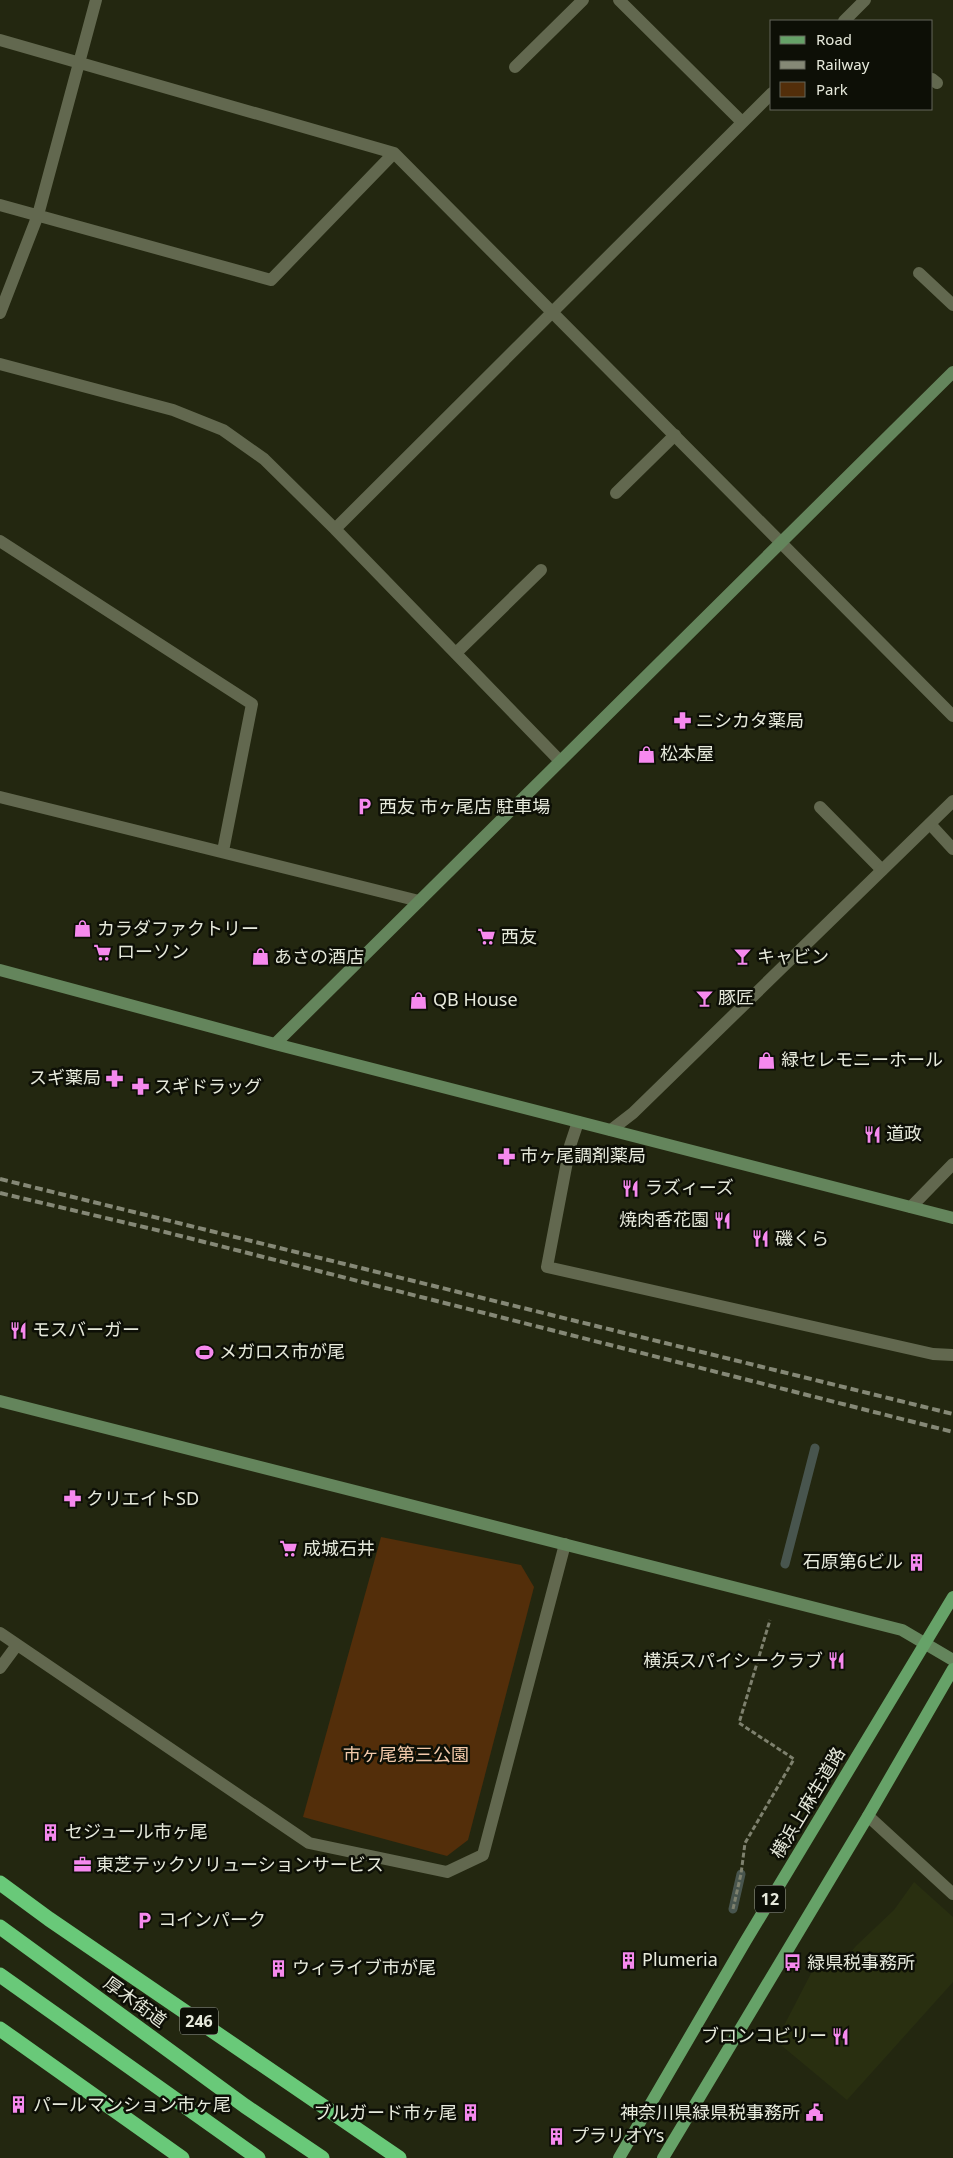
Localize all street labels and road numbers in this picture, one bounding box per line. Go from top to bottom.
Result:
street label: 横浜上麻生道路 [764,1742,850,1863]
road number: 12 [755,1886,785,1912]
street label: 厚木街道 [99,1970,172,2032]
road number: 246 [180,2008,218,2034]

